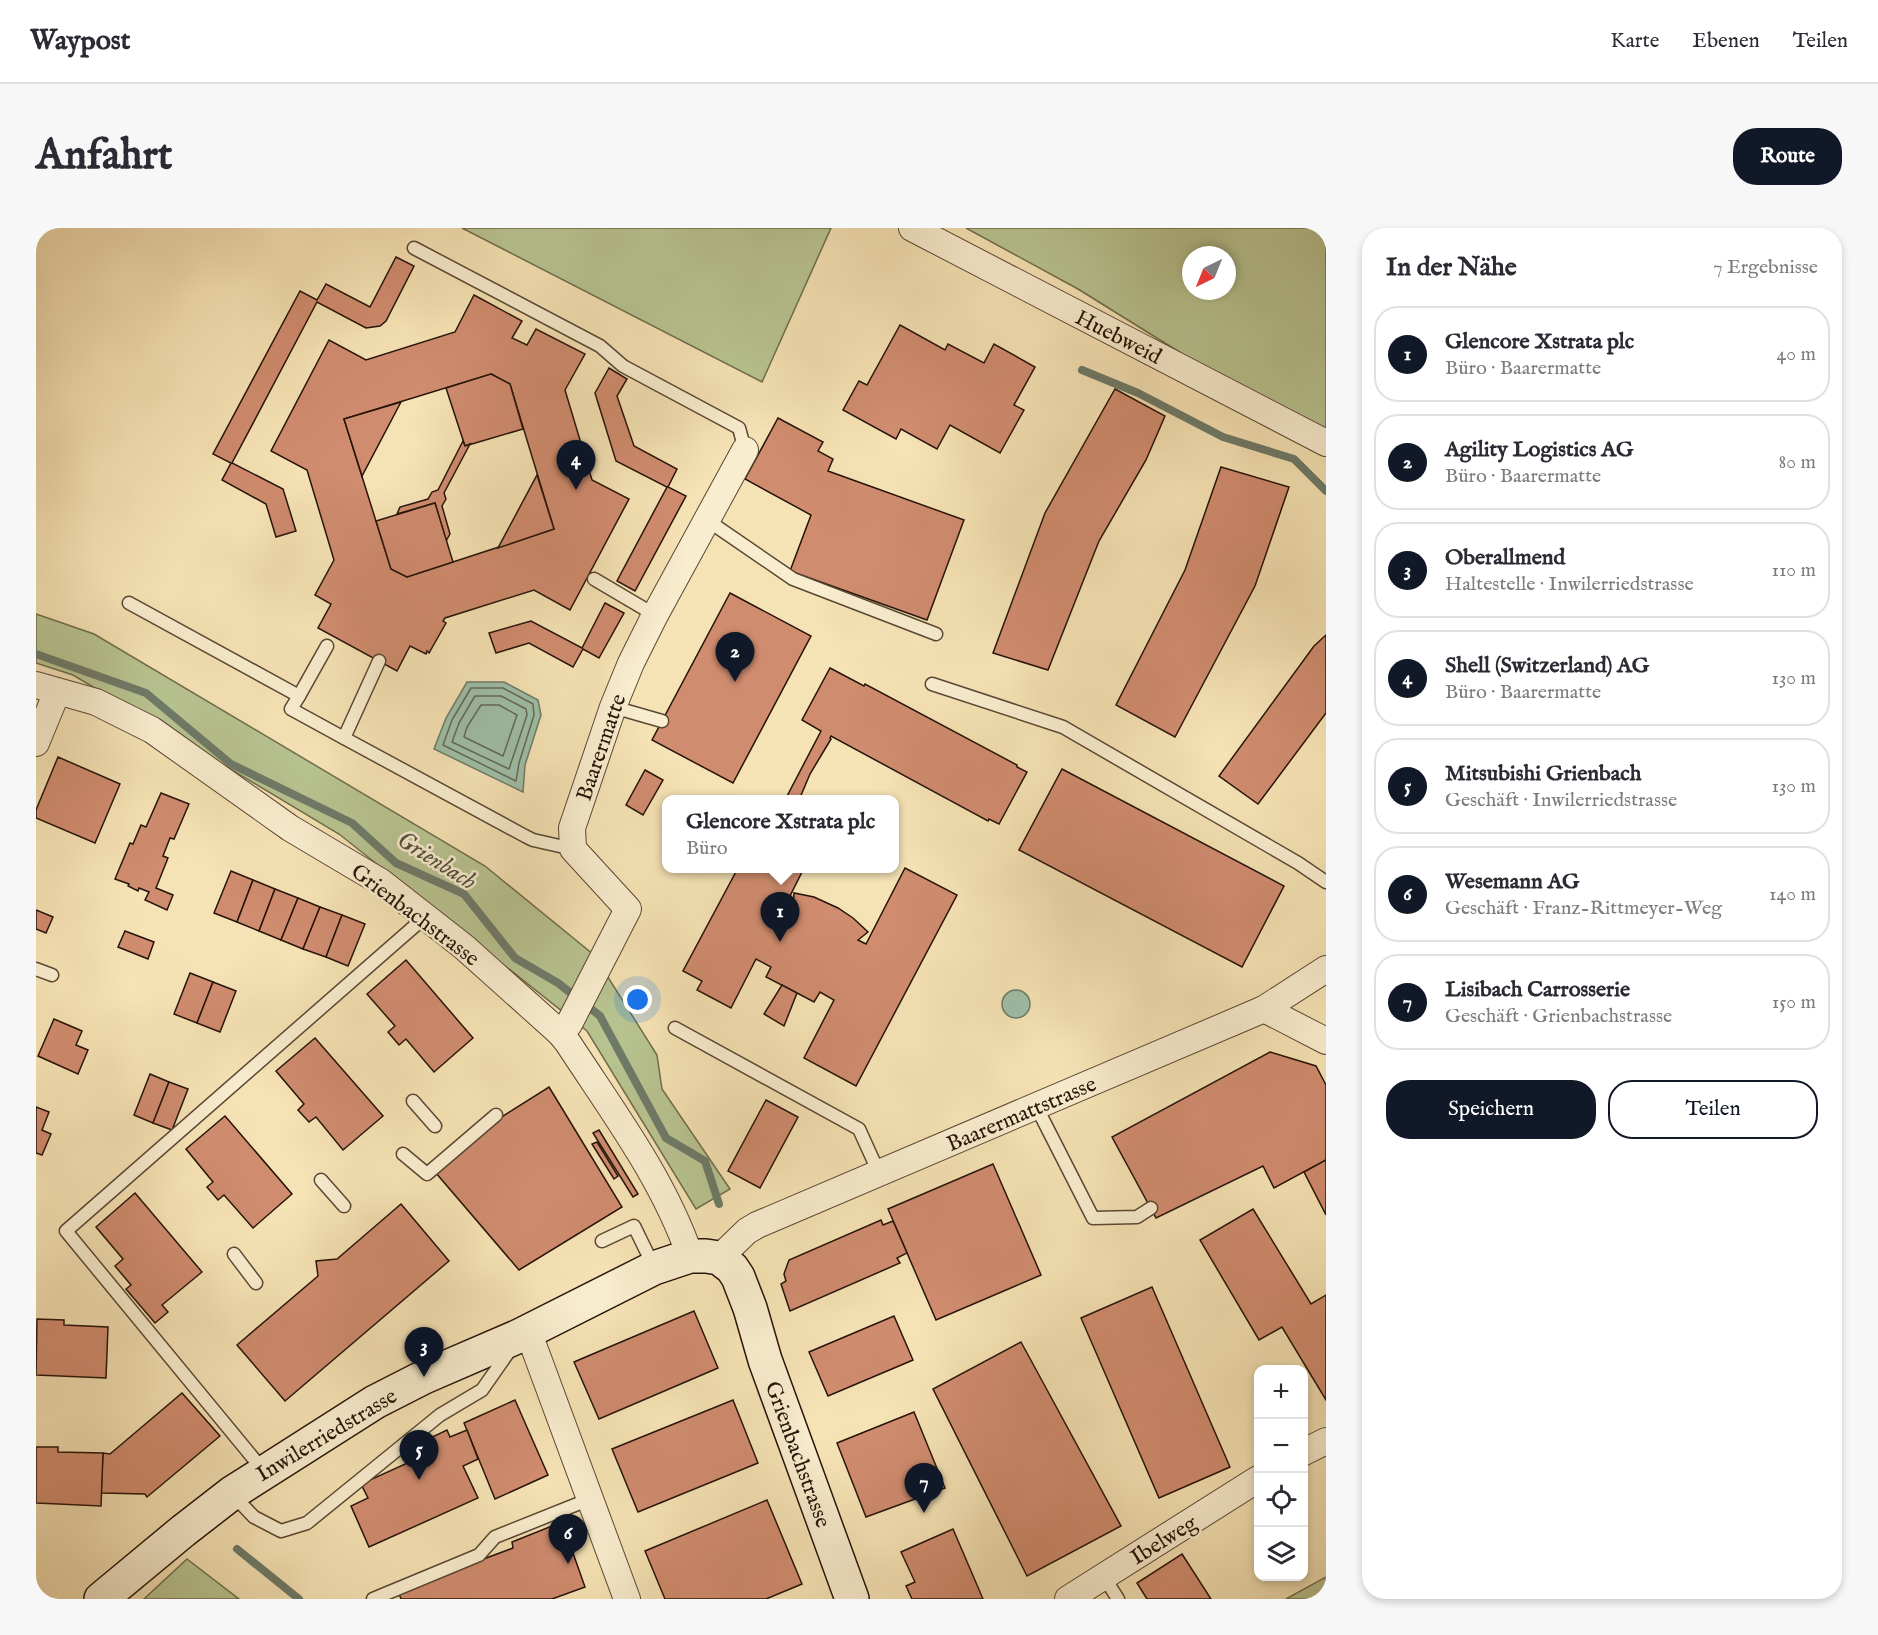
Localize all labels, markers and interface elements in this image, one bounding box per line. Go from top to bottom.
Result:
text: Waypost [30,24,130,59]
text: Karte [1611,28,1659,55]
text: Ebenen [1692,28,1760,55]
text: Teilen [1793,28,1848,55]
button: Route [1733,128,1842,185]
text: Anfahrt [36,130,172,183]
north arrow [1182,246,1236,300]
text: In der Nähe [1386,251,1517,284]
text: 7 Ergebnisse [1713,255,1818,280]
street label: Huebweid [1070,304,1166,372]
text: Glencore Xstrata plc [1445,328,1634,356]
text: 1 [1404,342,1411,367]
text: 40 m [1777,342,1816,367]
text: Büro · Baarermatte [1445,356,1601,381]
text: Agility Logistics AG [1445,436,1633,464]
pin: 4 [556,440,596,490]
text: 2 [1403,450,1412,475]
text: 80 m [1779,450,1816,475]
text: Büro · Baarermatte [1445,464,1601,489]
text: Oberallmend [1445,544,1565,572]
text: 3 [1404,558,1411,583]
text: 110 m [1772,558,1816,583]
text: Haltestelle · Inwilerriedstrasse [1445,572,1694,597]
pin: 2 [716,632,754,682]
text: Shell (Switzerland) AG [1445,652,1649,680]
text: 4 [1403,666,1412,691]
text: 130 m [1771,666,1816,691]
text: Büro · Baarermatte [1445,680,1601,705]
street label: Baarermatte [570,690,633,805]
text: Mitsubishi Grienbach [1445,760,1641,788]
text: 5 [1404,774,1411,799]
text: 130 m [1771,774,1816,799]
text: Geschäft · Inwilerriedstrasse [1445,788,1677,813]
popup [662,795,899,873]
text: Glencore Xstrata plc [686,808,875,836]
water label: Grienbach [391,825,482,898]
text: Büro [686,836,728,861]
street label: Grienbachstrasse [345,858,485,973]
text: Wesemann AG [1445,868,1580,896]
text: 6 [1403,882,1412,907]
text: 140 m [1769,882,1816,907]
pin: 1 [760,892,800,942]
text: Geschäft · Franz-Rittmeyer-Weg [1445,896,1722,921]
text: Lisibach Carrosserie [1445,976,1630,1004]
your location [623,985,652,1014]
text: 7 [1403,990,1412,1015]
text: 150 m [1772,990,1816,1015]
text: Geschäft · Grienbachstrasse [1445,1004,1672,1029]
street label: Baarermattstrasse [943,1071,1101,1159]
button: Speichern [1386,1080,1596,1139]
button: Teilen [1608,1080,1818,1139]
pin: 3 [404,1328,444,1377]
map controls [1254,1365,1308,1581]
button: + [1254,1365,1308,1419]
street label: Grienbachstrasse [758,1378,837,1532]
street label: Inwilerriedstrasse [251,1383,403,1489]
button: − [1254,1419,1308,1473]
pin: 5 [400,1430,439,1480]
pin: 7 [904,1464,944,1513]
button: locate [1254,1473,1308,1527]
street label: Ibelweg [1126,1509,1203,1572]
pin: 6 [548,1514,588,1564]
button: layers [1254,1527,1308,1581]

